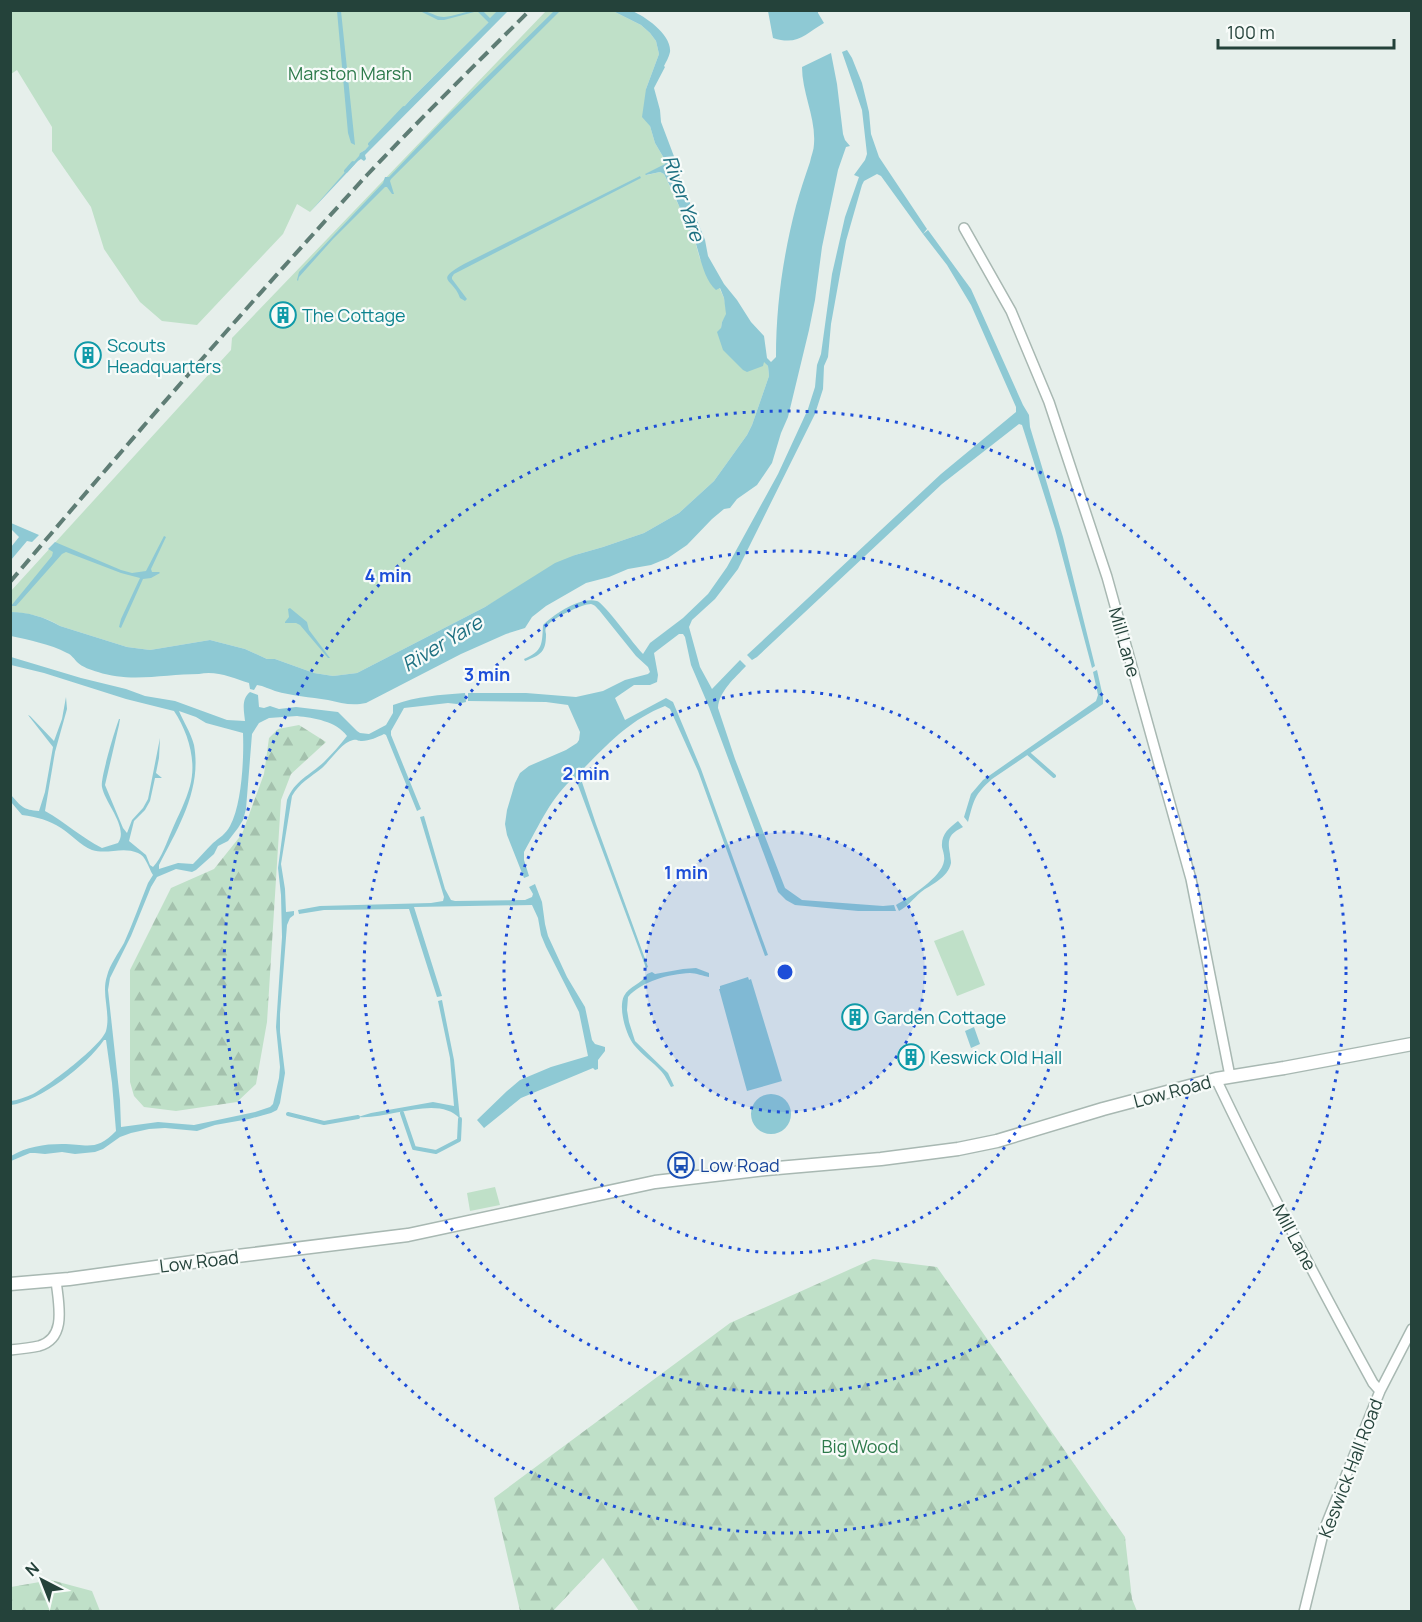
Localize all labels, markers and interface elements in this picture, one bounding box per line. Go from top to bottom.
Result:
scale bar [1218,12,1394,50]
text: 100 m [1227,20,1275,44]
park label: Marston Marsh [288,61,412,85]
water label: River Yare [657,151,712,246]
building icon: The Cottage [268,300,298,330]
place label: The Cottage [302,303,406,327]
place label: Scouts Headquarters [107,333,221,378]
building icon: Scouts Headquarters [73,340,103,370]
text: 4 min [364,563,412,587]
street label: Mill Lane [1104,604,1146,680]
water label: River Yare [397,608,488,678]
text: 3 min [464,662,510,686]
text: 2 min [563,761,609,785]
text: 1 min [664,860,708,884]
centre of rings [775,962,795,982]
building icon: Garden Cottage [840,1002,870,1032]
place label: Garden Cottage [874,1005,1006,1029]
building icon: Keswick Old Hall [896,1042,926,1072]
place label: Keswick Old Hall [930,1045,1062,1069]
street label: Low Road [1130,1069,1214,1113]
bus stop icon: Low Road [666,1150,696,1180]
place label: Low Road [700,1153,780,1177]
street label: Mill Lane [1268,1200,1322,1274]
street label: Low Road [158,1244,240,1278]
street label: Keswick Hall Road [1312,1395,1388,1541]
park label: Big Wood [821,1434,899,1458]
north arrow [12,1550,72,1610]
text: N [20,1557,44,1581]

